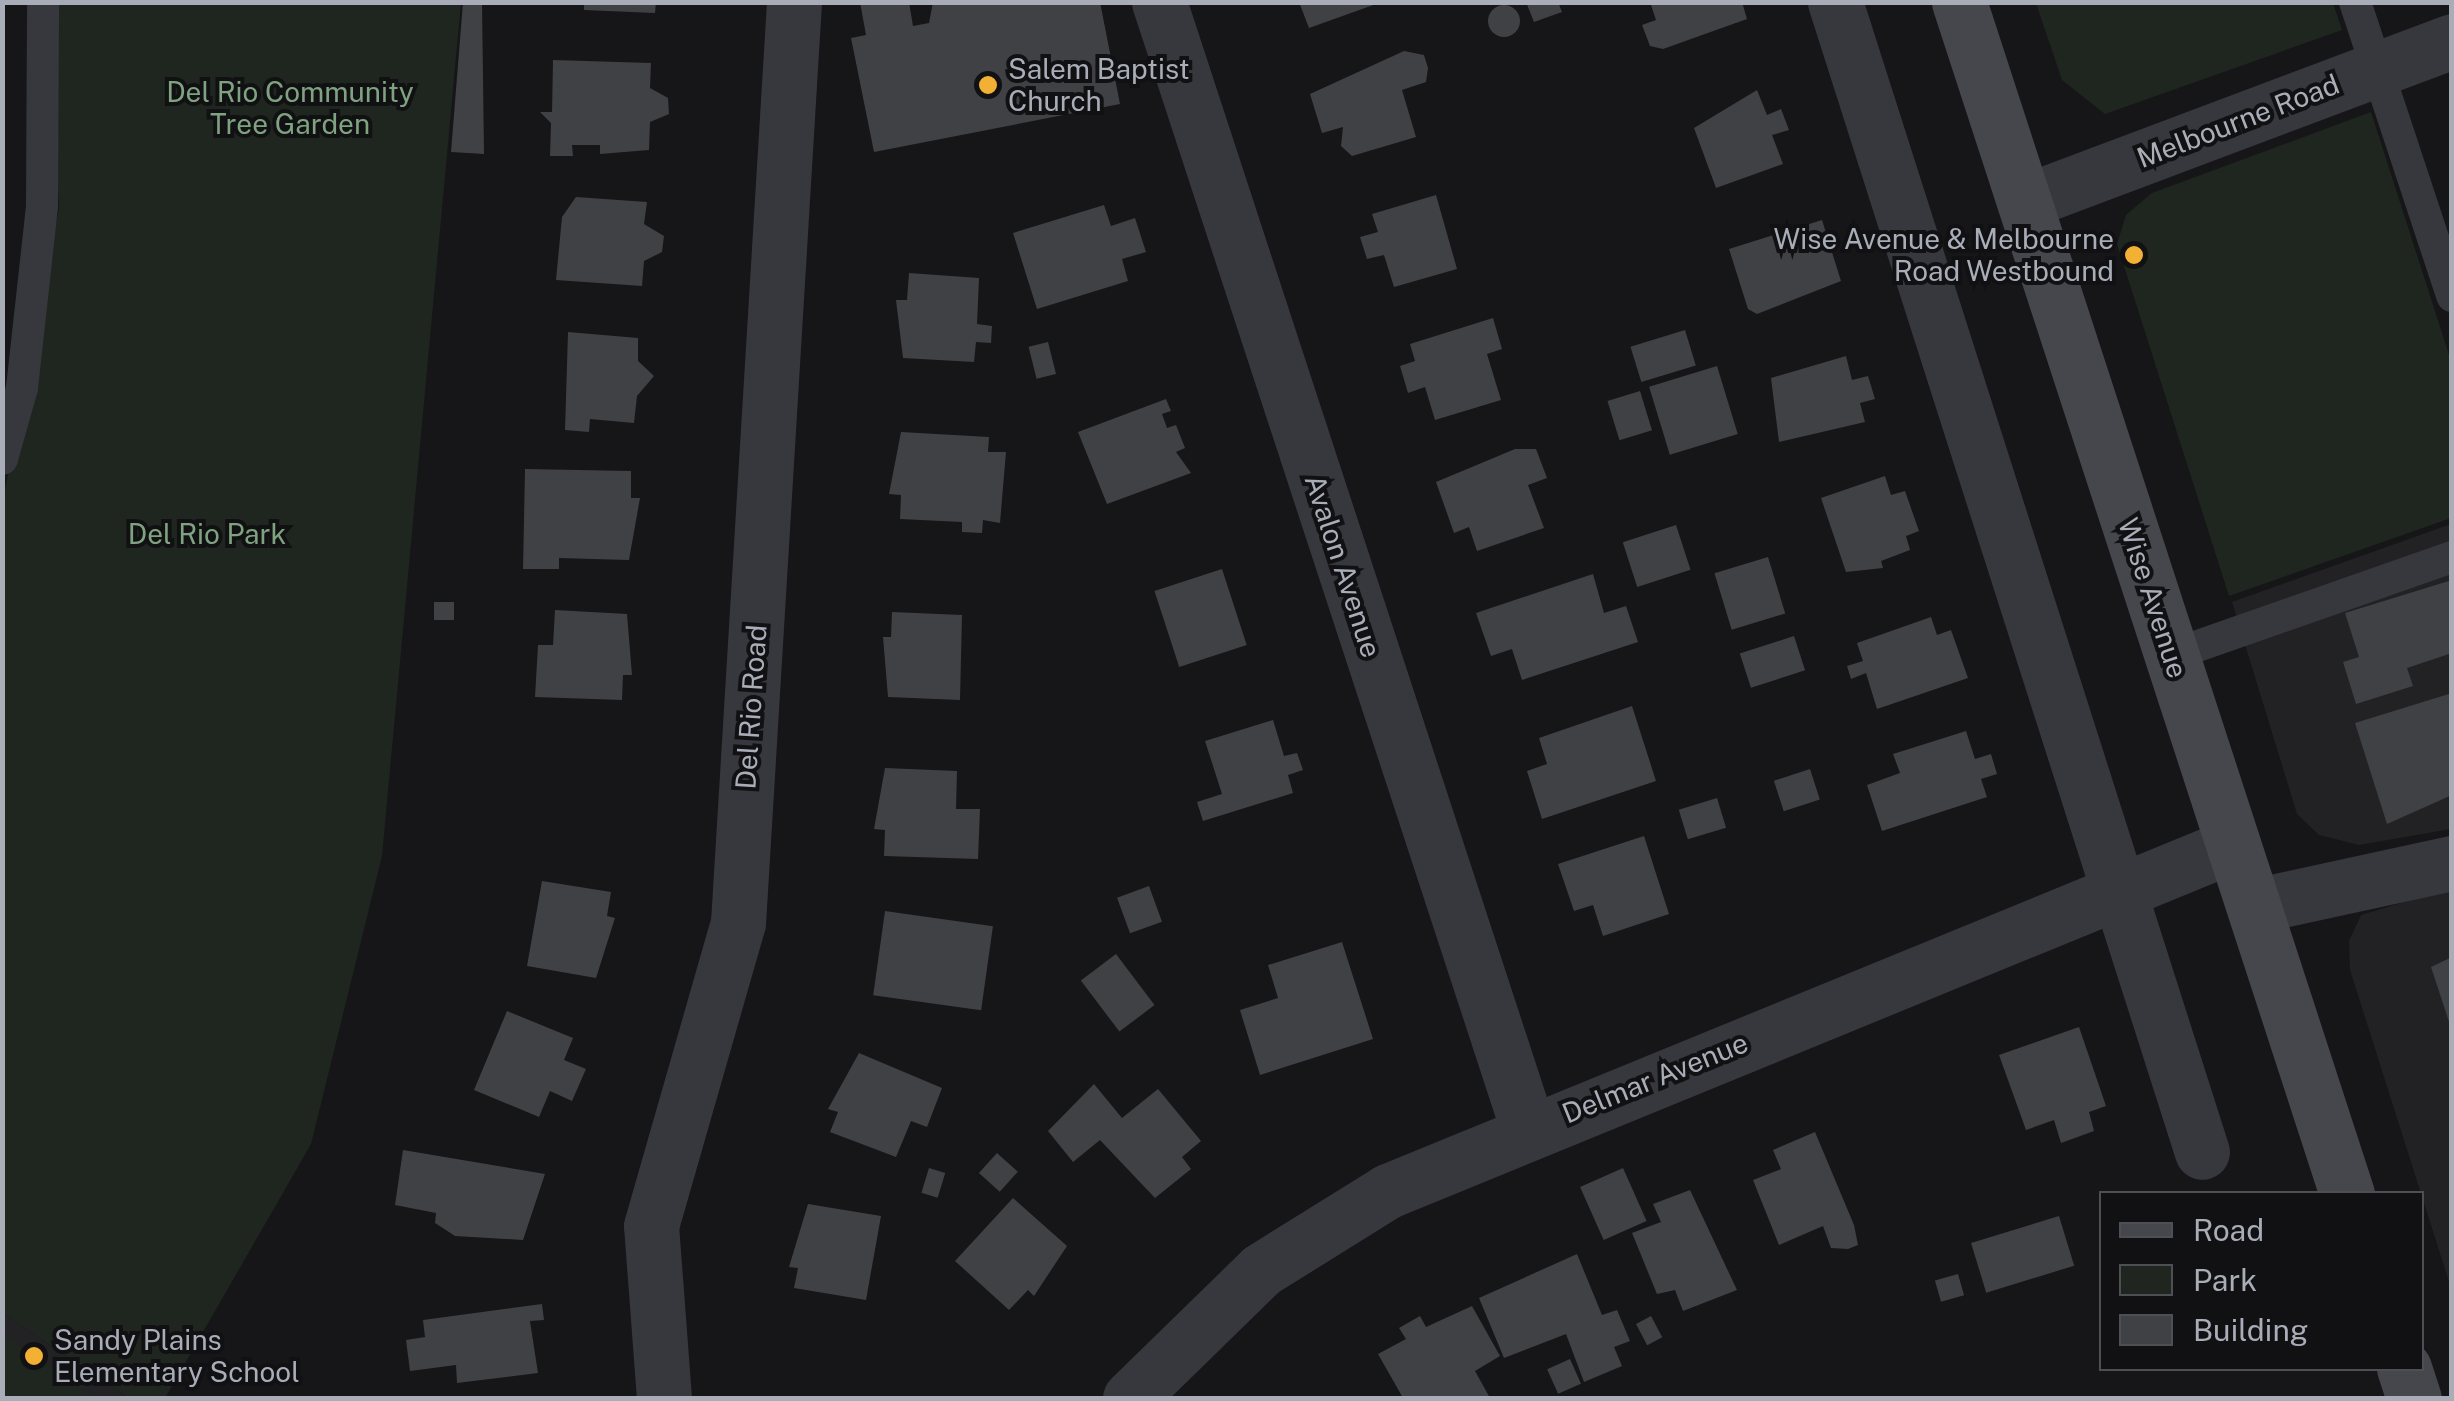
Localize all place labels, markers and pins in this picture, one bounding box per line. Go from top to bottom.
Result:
place label: Salem Baptist Church [1008,52,1190,118]
marker: Salem Baptist Church [977,74,999,96]
place label: Wise Avenue & Melbourne Road Westbound [1773,222,2114,288]
marker: Wise Avenue & Melbourne Road Westbound [2123,244,2145,266]
place label: Sandy Plains Elementary School [54,1323,300,1389]
marker: Sandy Plains Elementary School [23,1345,45,1367]

